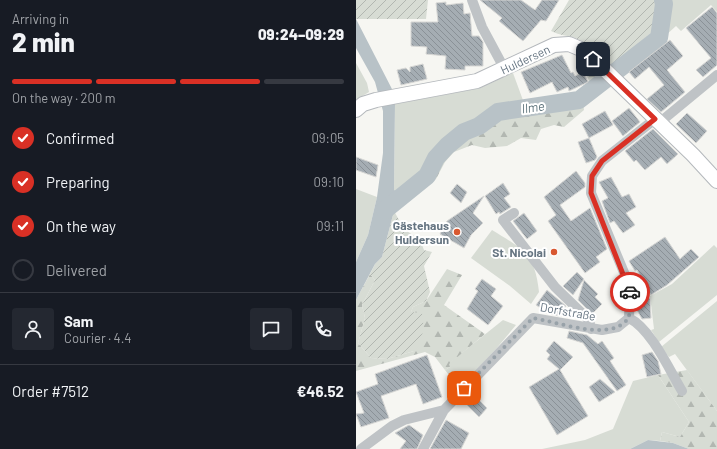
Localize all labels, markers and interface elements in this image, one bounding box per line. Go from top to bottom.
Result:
text: Arriving in [12,11,69,27]
text: 09:24–09:29 [258,25,344,43]
text: 2 min [12,26,75,57]
street label: Huldersen [498,41,552,77]
pin [576,42,610,76]
icon: home [582,48,604,70]
text: On the way · 200 m [12,90,116,106]
water label: Ilme [520,97,546,117]
icon: check [12,127,34,149]
text: Confirmed [46,129,114,147]
text: 09:05 [311,130,344,146]
icon: check [12,171,34,193]
text: Preparing [46,173,110,191]
text: 09:10 [314,174,344,190]
icon: check [12,215,34,237]
text: On the way [46,217,116,235]
text: 09:11 [316,218,344,234]
place label: Gästehaus Huldersun [393,218,449,246]
marker: Gästehaus Huldersun [452,227,462,237]
place label: St. Nicolai [492,245,546,259]
marker: St. Nicolai [549,247,559,257]
text: Delivered [46,261,107,279]
courier [610,272,650,312]
icon: car [619,281,641,303]
street label: Dorfstraße [539,299,597,323]
button: person [12,308,54,350]
button: chat [250,308,292,350]
button: phone [302,308,344,350]
text: Sam [64,312,93,330]
text: Courier · 4.4 [64,330,132,346]
pin [447,371,481,405]
icon: bag [453,377,475,399]
text: Order #7512 [12,382,89,400]
text: €46.52 [297,382,344,400]

